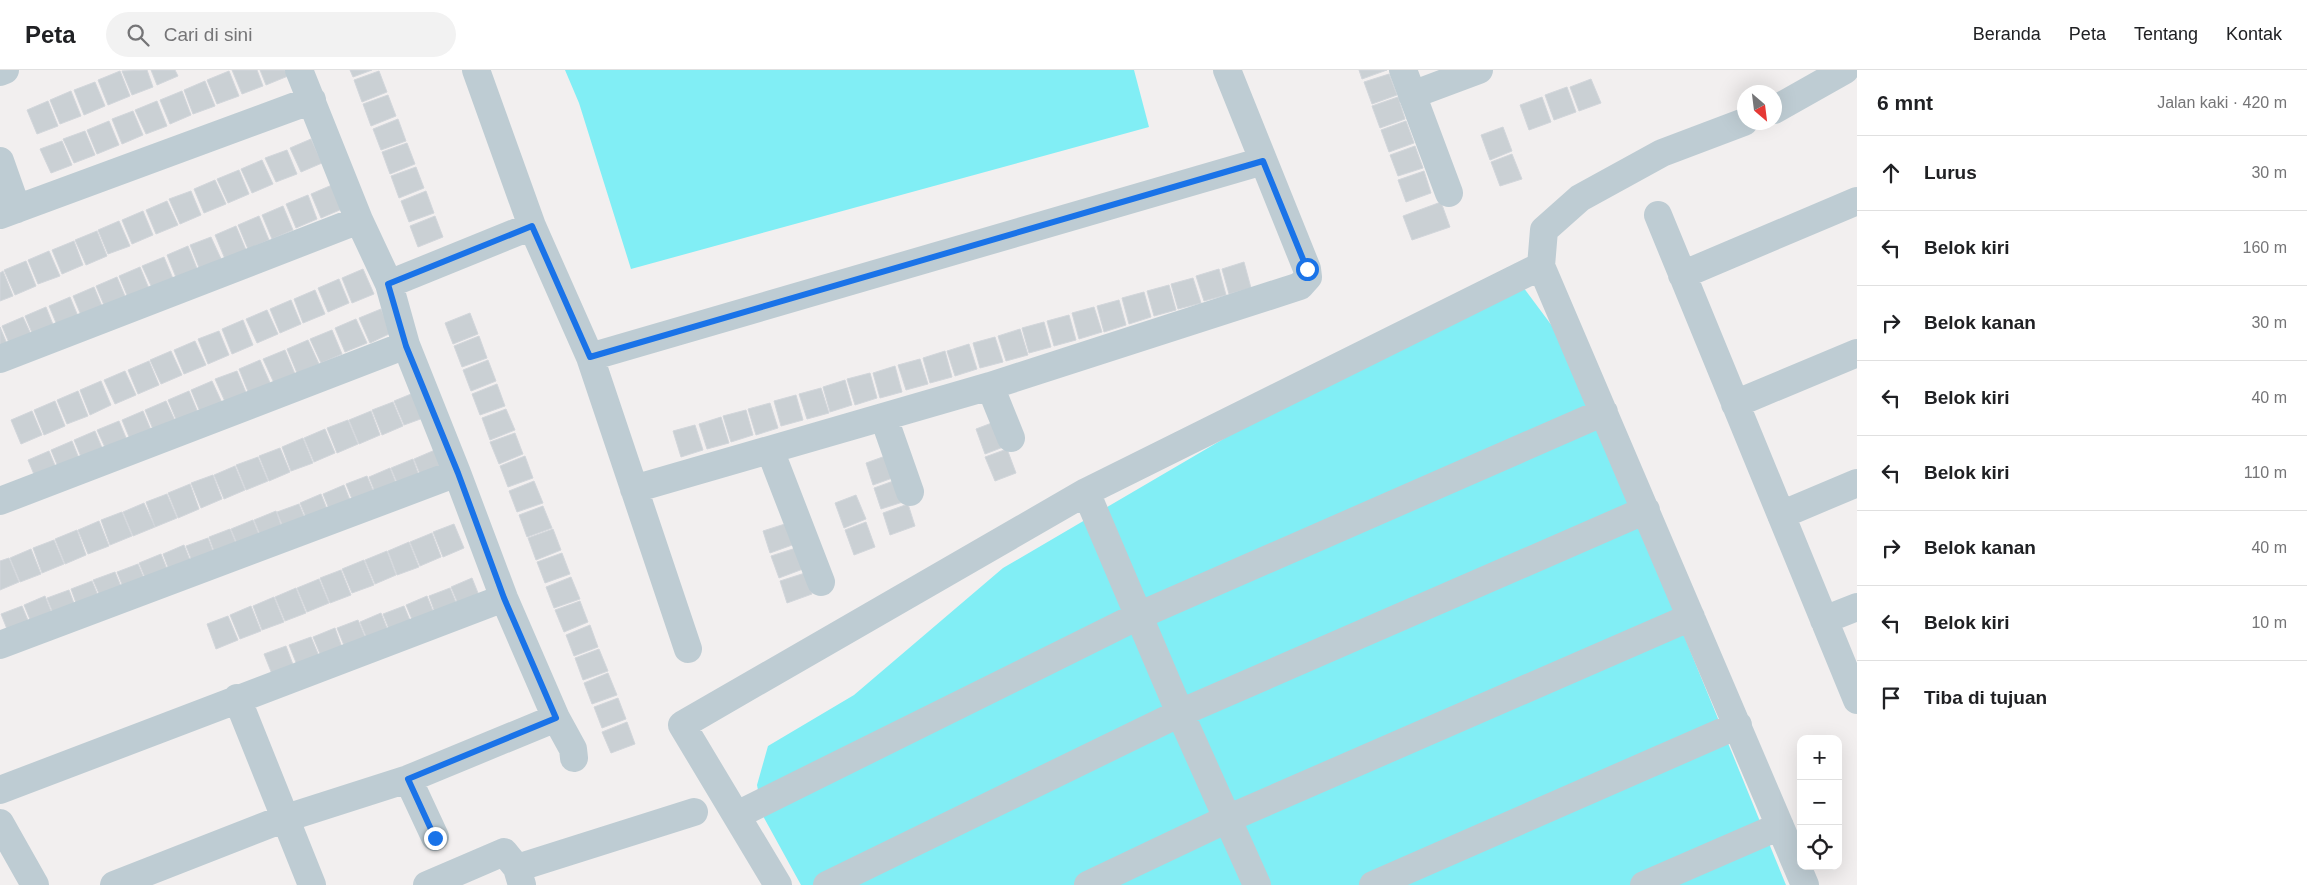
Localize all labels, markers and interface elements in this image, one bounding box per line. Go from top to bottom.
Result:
search box [106,12,456,57]
text: Peta [25,21,76,48]
icon: search [124,21,152,49]
text: Cari di sini [164,24,252,45]
text: Beranda [1973,24,2041,44]
text: Peta [2069,24,2106,44]
text: Tentang [2134,24,2198,44]
text: Kontak [2226,24,2282,44]
north arrow [1737,85,1782,130]
text: 6 mnt [1877,91,1933,114]
text: Jalan kaki · 420 m [2157,94,2287,111]
icon: ahead [1877,159,1905,187]
text: Lurus [1924,162,1977,183]
text: 30 m [2251,164,2287,181]
icon: left [1877,234,1905,262]
text: Belok kiri [1924,237,2010,258]
text: 160 m [2243,239,2287,256]
route start [1296,258,1319,281]
icon: right [1877,309,1905,337]
text: Belok kanan [1924,312,2036,333]
text: 30 m [2251,314,2287,331]
icon: left [1877,384,1905,412]
text: Belok kiri [1924,387,2010,408]
text: 40 m [2251,389,2287,406]
icon: left [1877,459,1905,487]
text: Belok kiri [1924,462,2010,483]
text: 110 m [2244,464,2287,481]
icon: right [1877,534,1905,562]
text: Belok kanan [1924,537,2036,558]
text: 40 m [2251,539,2287,556]
icon: left [1877,609,1905,637]
text: Belok kiri [1924,612,2010,633]
text: 10 m [2251,614,2287,631]
icon: arrive [1877,684,1905,712]
text: Tiba di tujuan [1924,687,2047,708]
map controls [1797,735,1842,870]
button: + [1797,735,1842,780]
button: − [1797,780,1842,825]
button: locate [1797,825,1842,870]
route end [424,827,447,850]

